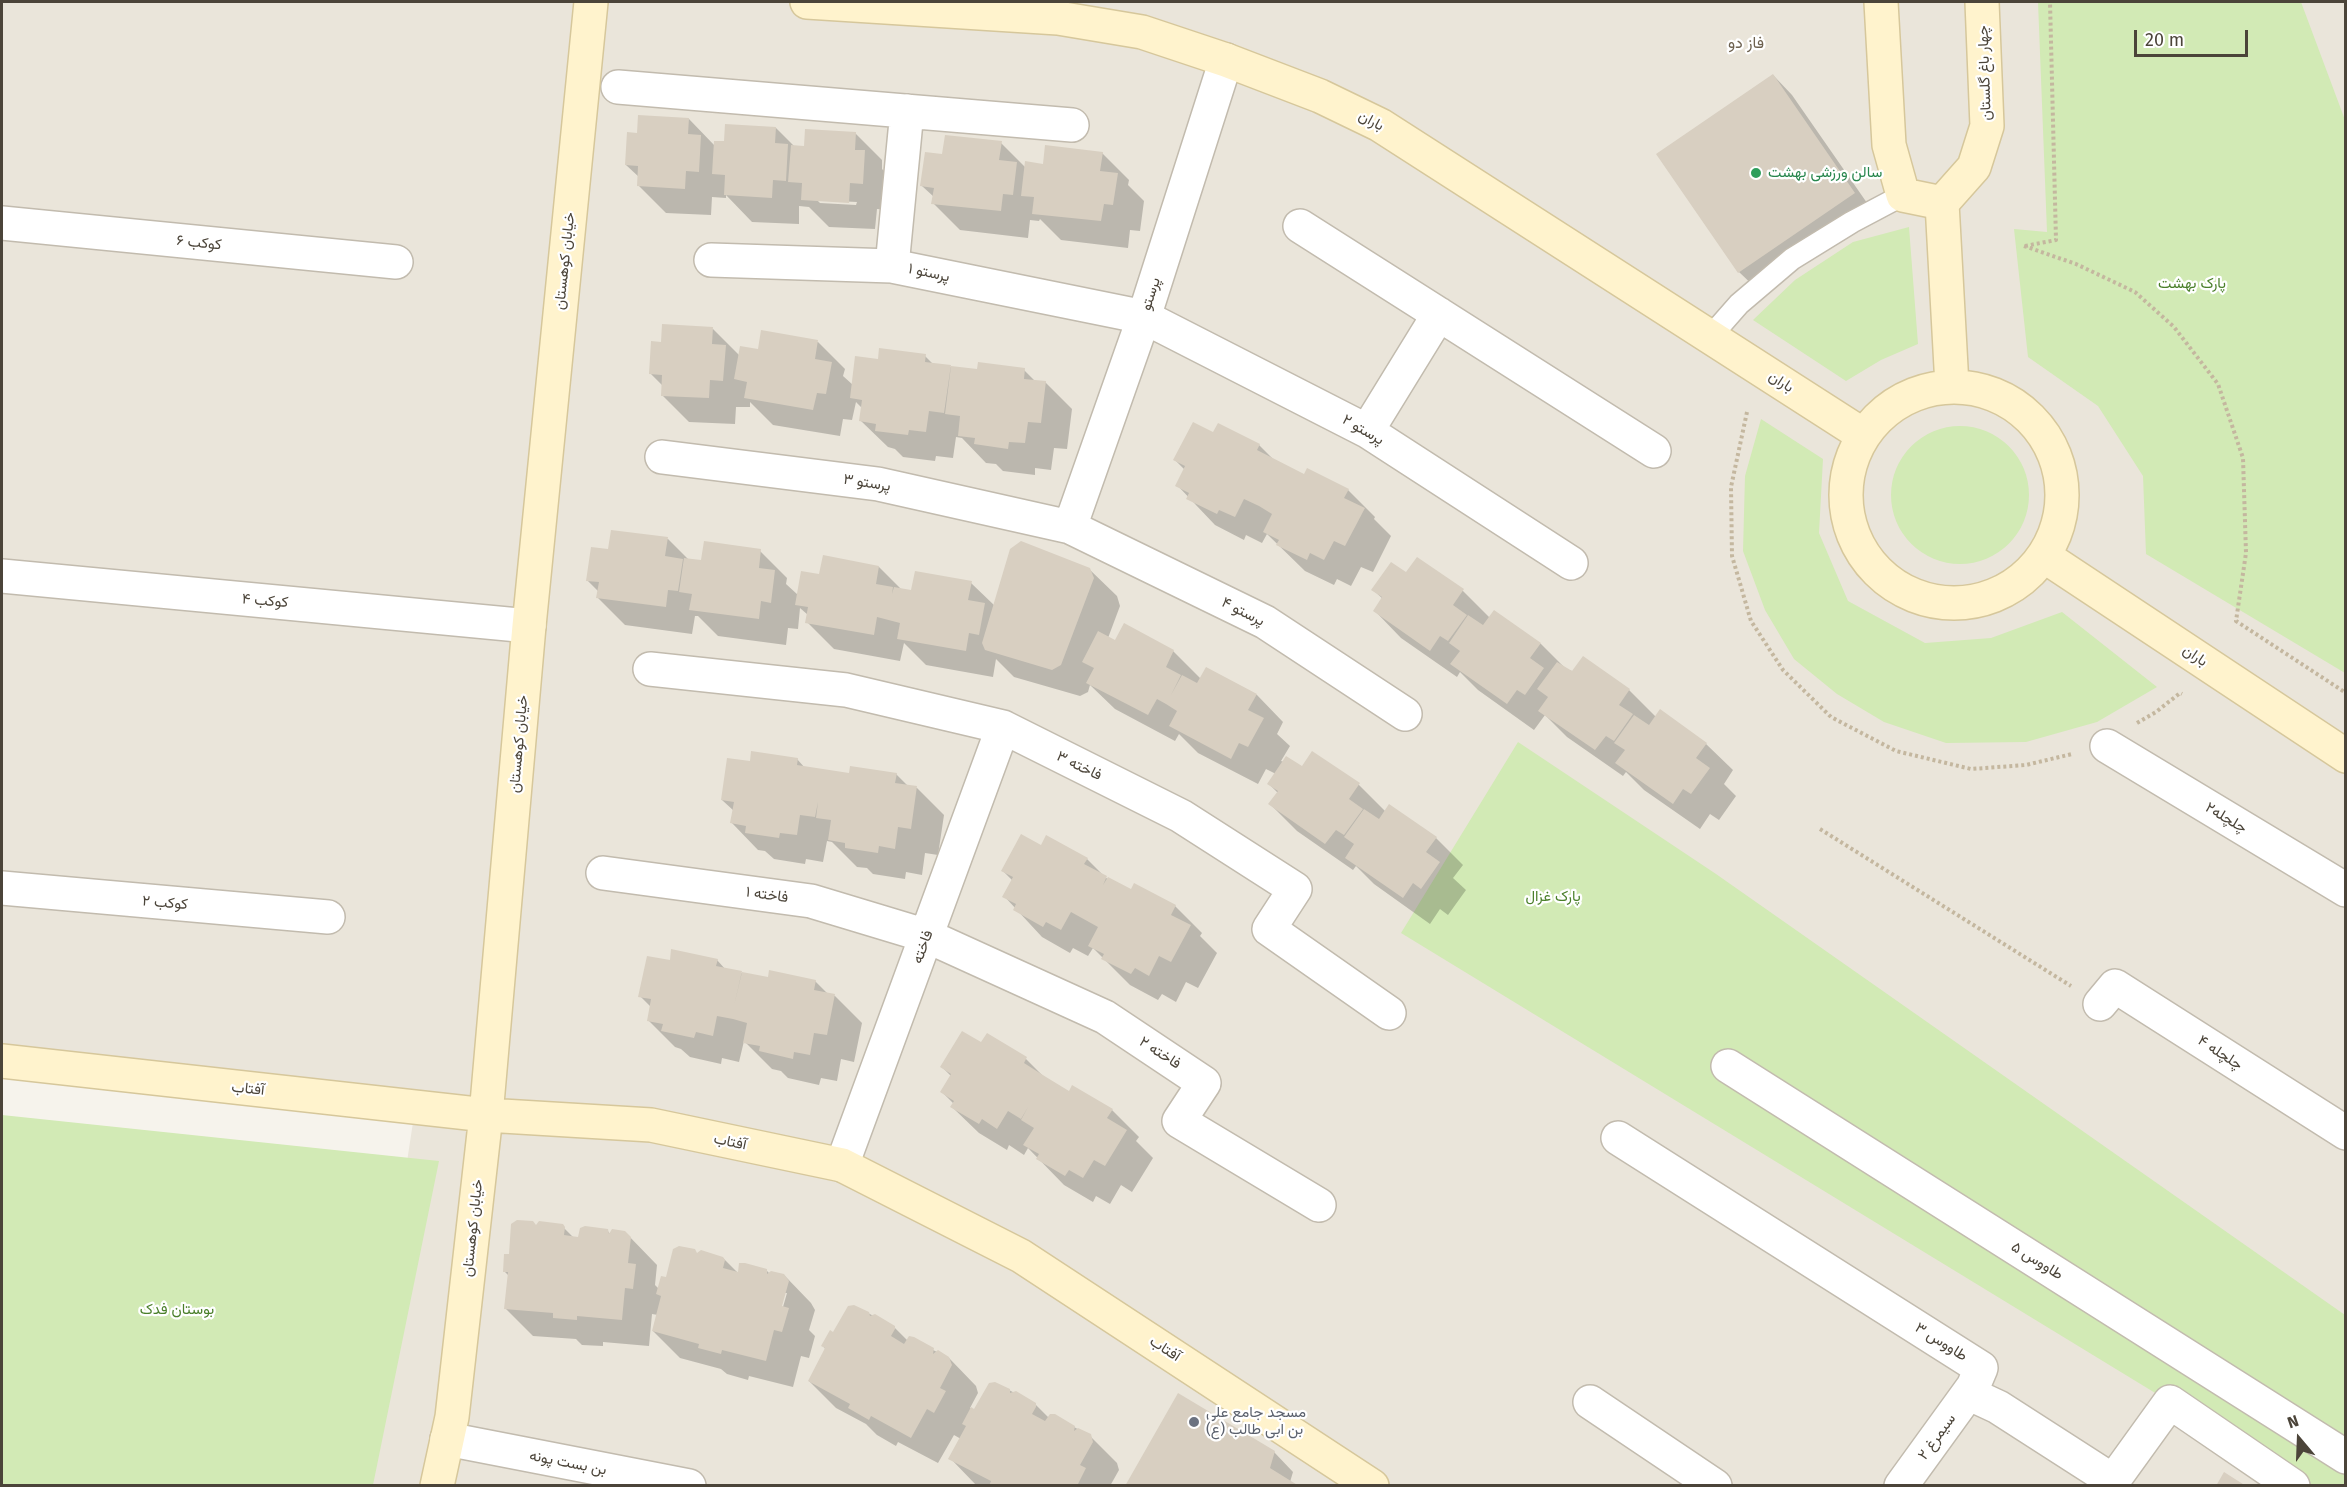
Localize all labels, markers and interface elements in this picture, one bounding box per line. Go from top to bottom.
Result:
scale bar [2137,18,2251,56]
street label: چهار باغ گلستان [1974,25,1996,121]
text: 20 m [2145,29,2184,51]
district label: فاز دو [1728,34,1764,54]
street label: باران [1355,107,1387,135]
place label: سالن ورزشی بهشت [1768,164,1882,182]
marker: سالن ورزشی بهشت [1749,166,1763,180]
street label: خیابان کوهستان [551,211,579,311]
street label: کوکب ۶ [176,232,222,254]
street label: پرستو ۱ [907,260,951,286]
street label: پرستو [1137,275,1165,313]
park label: پارک بهشت [2158,275,2226,293]
street label: باران [1765,367,1797,397]
street label: پرستو ۲ [1339,411,1387,449]
street label: پرستو ۳ [842,470,892,496]
street label: کوکب ۴ [241,590,289,612]
street label: پرستو ۴ [1218,593,1268,631]
street label: باران [2179,641,2211,671]
street label: خیابان کوهستان [506,694,532,794]
street label: فاخته ۳ [1053,747,1105,785]
street label: چلچله۲ [2202,799,2250,837]
street label: فاخته ۱ [745,883,789,907]
park label: پارک غزال [1525,888,1581,906]
street label: کوکب ۲ [141,892,189,914]
street label: فاخته [909,928,937,966]
street label: چلچله ۴ [2194,1032,2246,1074]
street label: فاخته ۲ [1136,1033,1184,1073]
street label: آفتاب [231,1078,265,1100]
street label: آفتاب [712,1130,748,1154]
street label: خیابان کوهستان [459,1178,487,1278]
street label: طاووس ۵ [2008,1238,2066,1284]
park label: بوستان فدک [140,1301,214,1319]
street label: طاووس ۳ [1911,1319,1971,1365]
street label: آفتاب [1146,1332,1184,1366]
place label: مسجد جامع علی بن ابی طالب (ع) [1206,1404,1306,1439]
north arrow [2269,1409,2329,1469]
street label: سیمرغ ۲ [1914,1410,1960,1464]
text: N [2285,1411,2301,1432]
marker: مسجد جامع علی بن ابی طالب (ع) [1187,1415,1201,1429]
street label: بن بست پونه [528,1447,608,1479]

